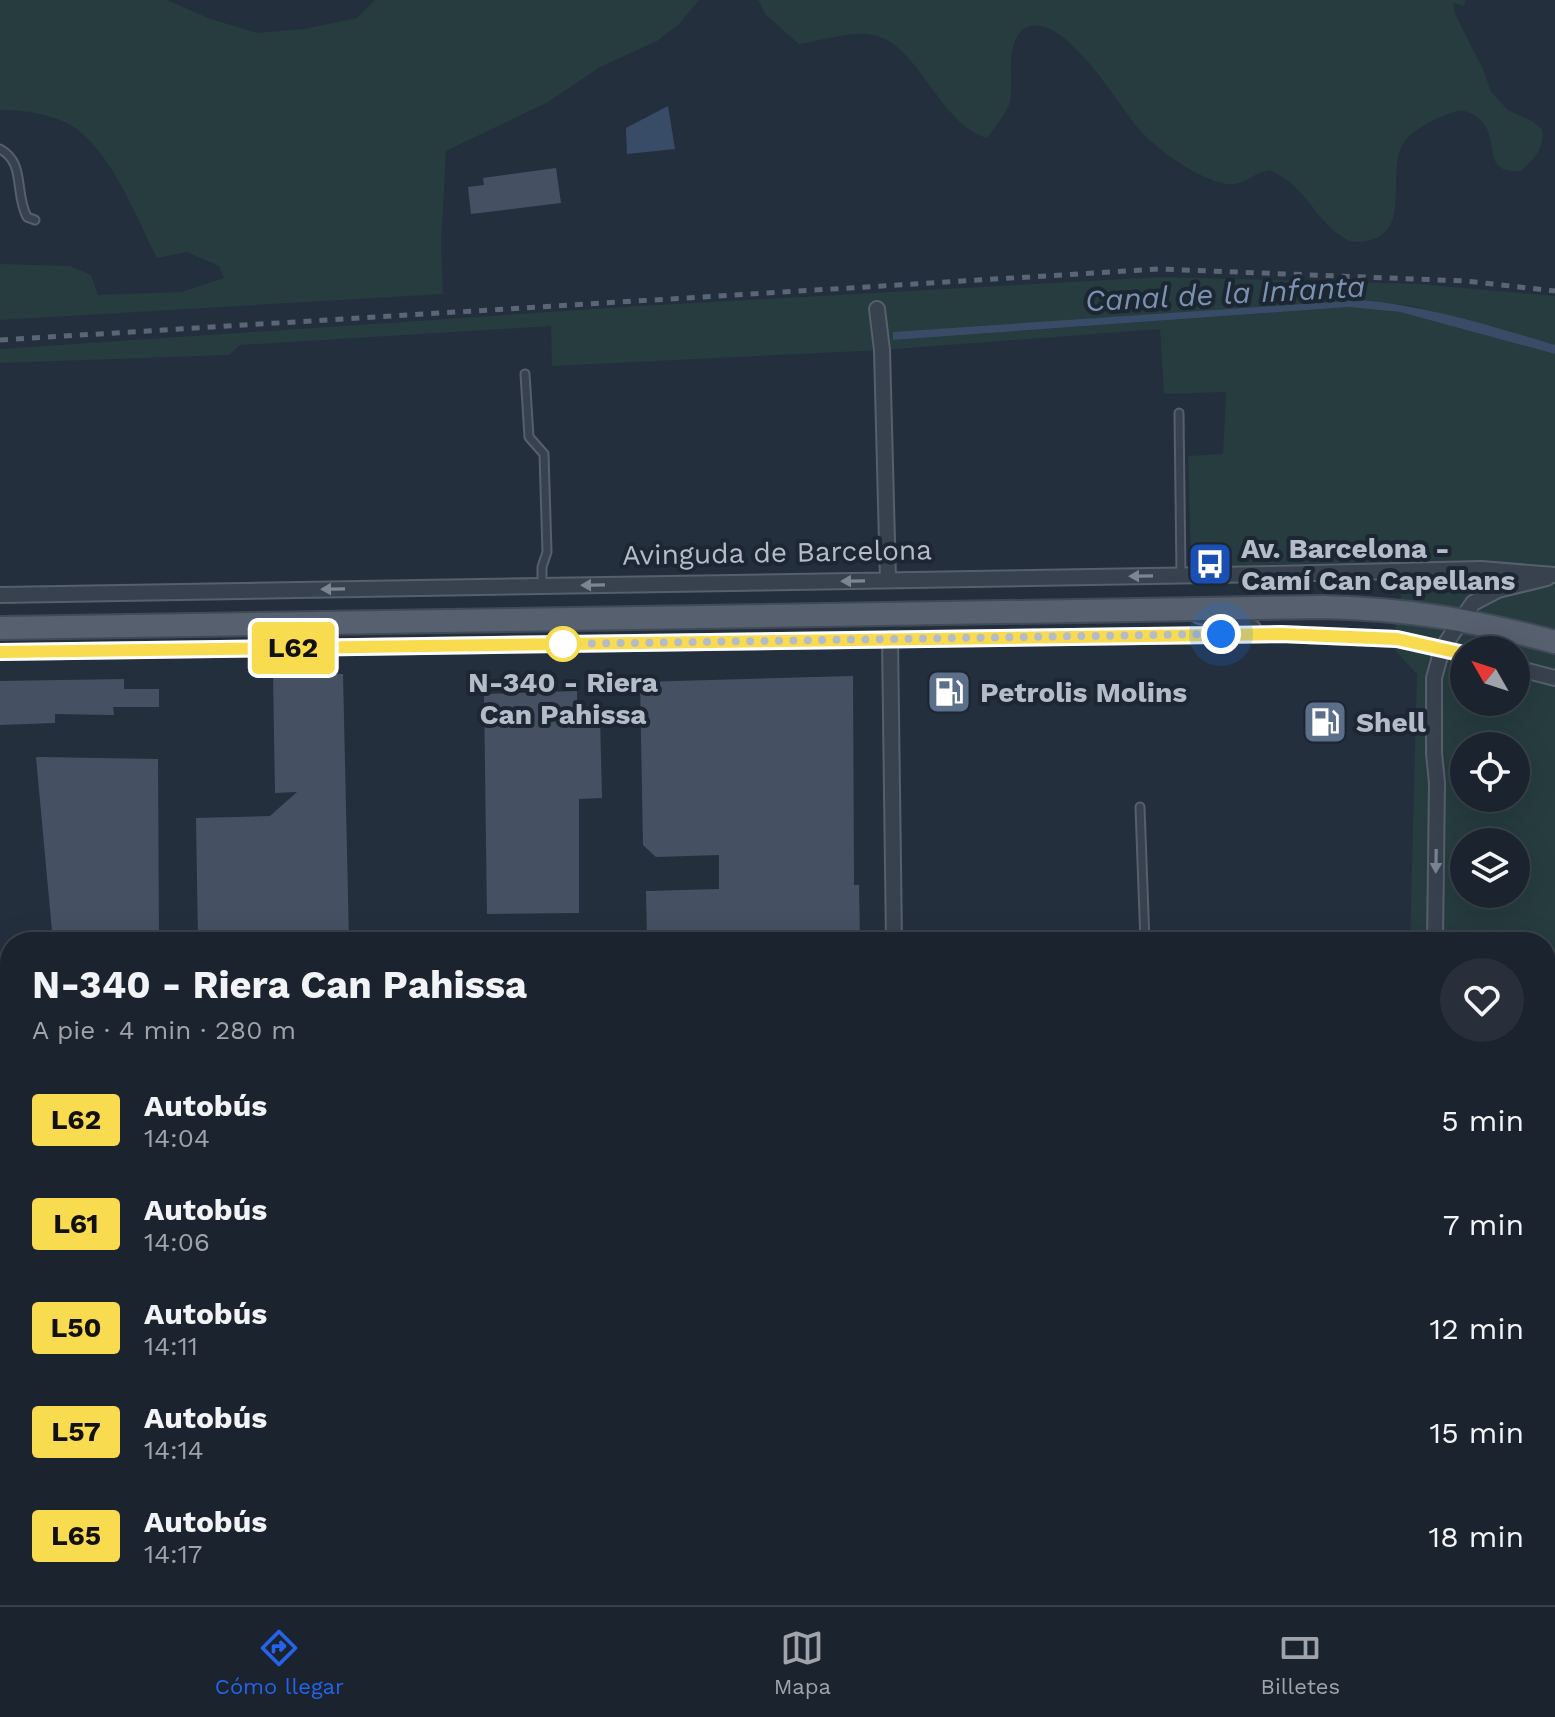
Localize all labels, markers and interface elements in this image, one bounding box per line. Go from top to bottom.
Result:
water label: Canal de la Infanta [1084,269,1366,318]
place label: Av. Barcelona - Camí Can Capellans [1241,532,1516,597]
street label: Avinguda de Barcelona [622,533,932,572]
bus stop icon: Av. Barcelona - Camí Can Capellans [1186,540,1234,588]
one-way arrow [1128,570,1153,583]
one-way arrow [840,575,865,587]
one-way arrow [580,579,605,591]
one-way arrow [320,583,345,596]
your location [1201,614,1241,654]
line badge: L62 [247,622,339,674]
marker: N-340 - Riera Can Pahissa [546,627,580,661]
text: L62 [268,631,318,664]
north arrow [1450,636,1530,716]
map controls [1450,636,1530,908]
place label: N-340 - Riera Can Pahissa [468,666,659,731]
fuel station icon: Petrolis Molins [925,668,973,716]
place label: Petrolis Molins [980,676,1187,709]
fuel station icon: Shell [1301,698,1349,746]
place label: Shell [1356,706,1427,739]
button: locate [1450,732,1530,812]
button: layers [1450,828,1530,908]
one-way arrow [1430,849,1442,874]
button: heart [1440,958,1524,1042]
text: N-340 - Riera Can Pahissa [32,963,527,1007]
text: A pie · 4 min · 280 m [32,1015,296,1045]
text: Autobús [144,1088,267,1123]
text: L62 [51,1103,101,1136]
text: 5 min [1441,1103,1524,1138]
text: 14:04 [144,1123,210,1153]
text: Autobús [144,1192,267,1227]
text: L61 [53,1207,99,1240]
text: 7 min [1443,1207,1524,1242]
text: 14:06 [144,1227,210,1257]
text: Autobús [144,1296,267,1331]
text: L50 [50,1311,102,1344]
text: 12 min [1429,1311,1524,1346]
text: 14:11 [144,1331,198,1361]
text: Autobús [144,1400,267,1435]
text: L57 [51,1415,101,1448]
text: 15 min [1429,1415,1524,1450]
text: 14:14 [144,1435,204,1465]
text: Autobús [144,1504,267,1539]
text: L65 [51,1519,101,1552]
text: 18 min [1428,1519,1524,1554]
text: 14:17 [144,1539,202,1569]
tab: Cómo llegar [215,1626,344,1699]
tab: Mapa [774,1626,831,1699]
tab: Billetes [1261,1626,1340,1699]

